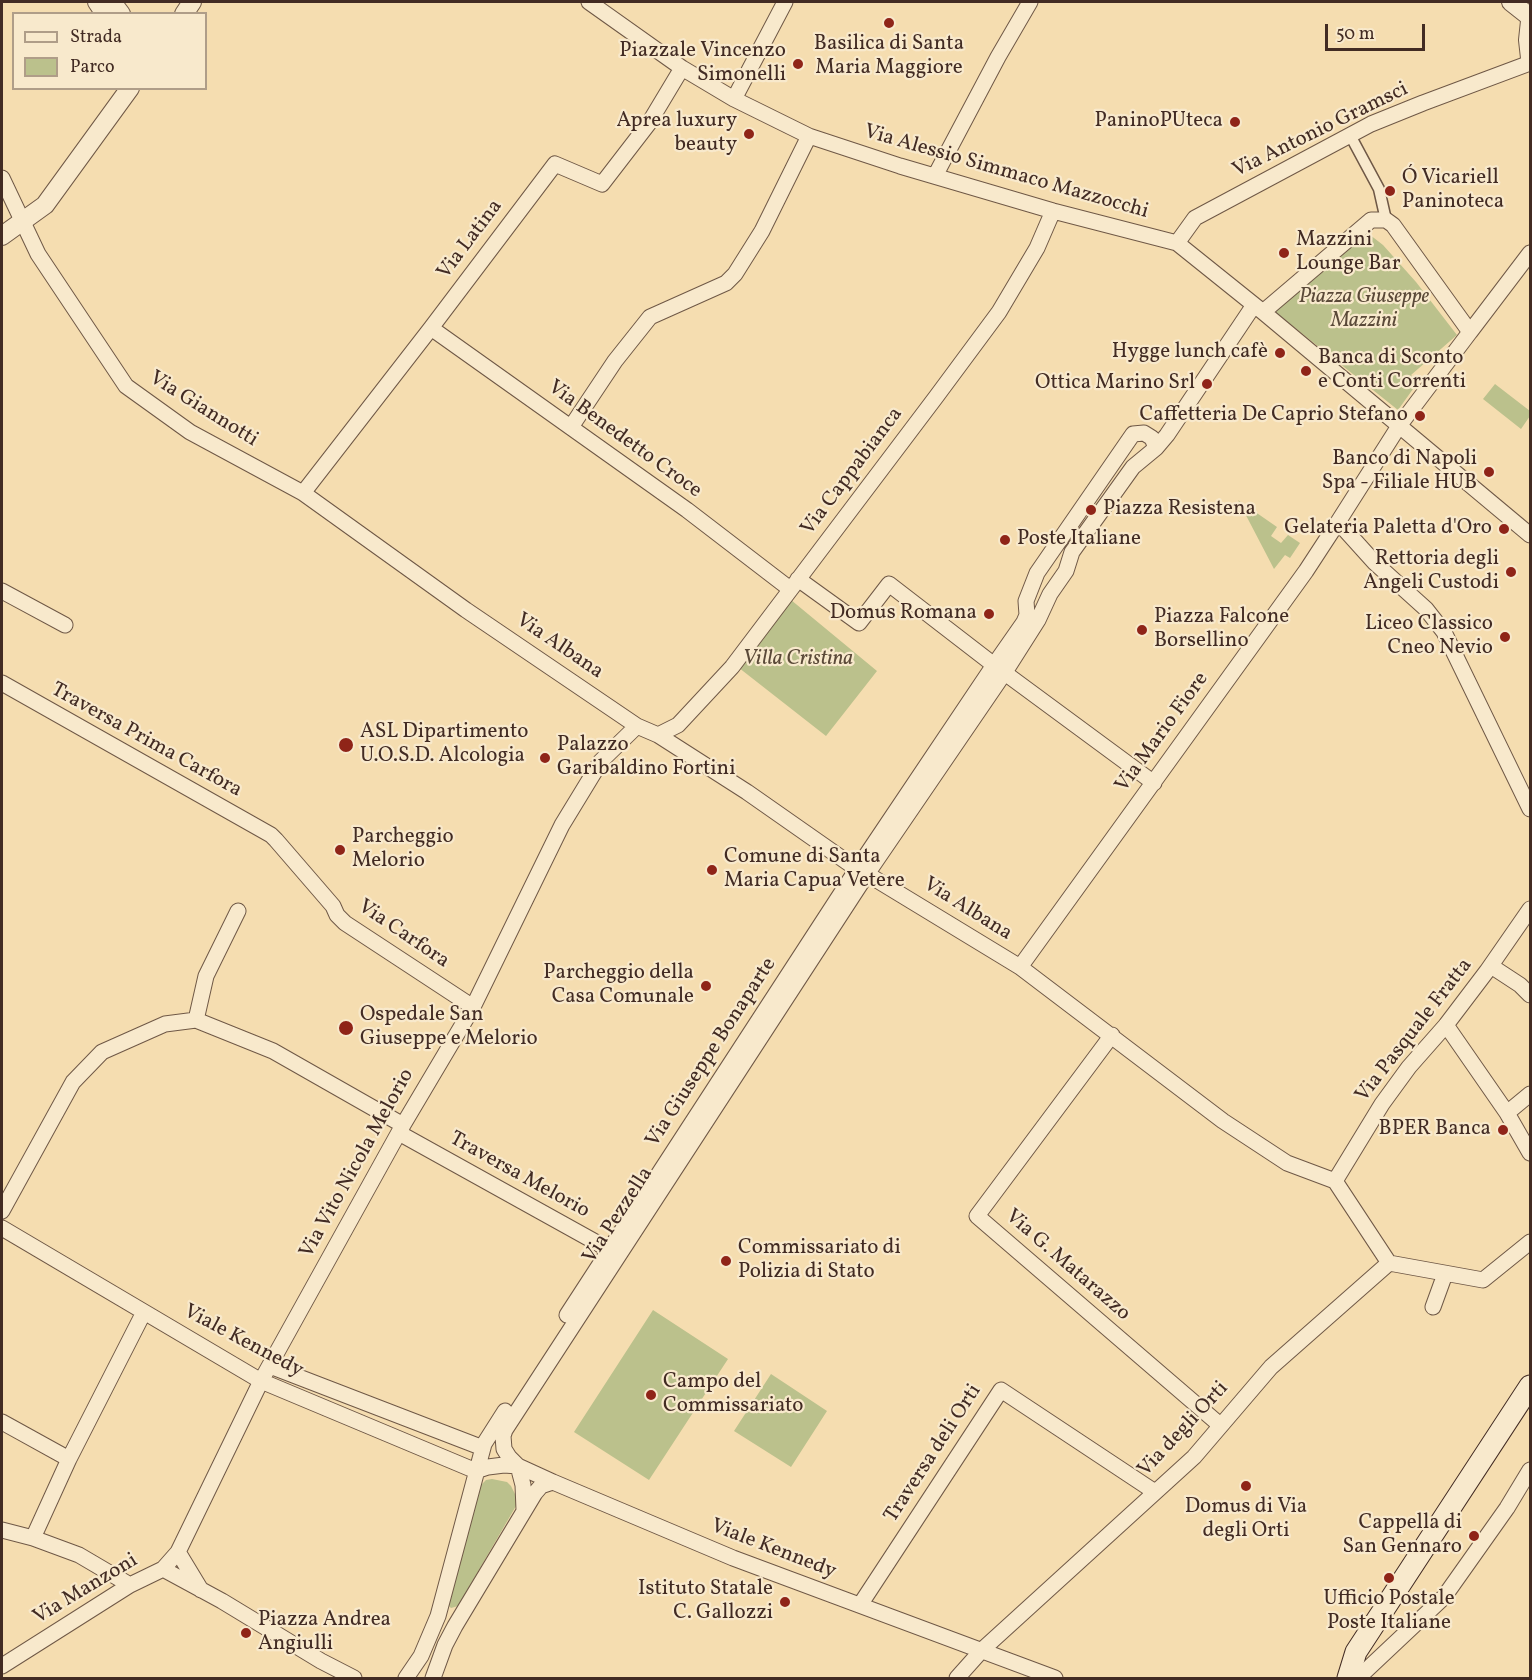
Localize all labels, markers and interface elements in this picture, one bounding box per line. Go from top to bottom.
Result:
legend [12,12,207,90]
scale bar [1328,12,1428,50]
marker: Basilica di Santa Maria Maggiore [882,16,896,30]
text: 50 m [1336,22,1375,47]
text: Strada [70,25,122,50]
place label: Basilica di Santa Maria Maggiore [814,32,964,82]
place label: Piazzale Vincenzo Simonelli [619,39,786,89]
text: Parco [70,55,115,80]
marker: Piazzale Vincenzo Simonelli [791,57,805,71]
street label: Via Antonio Gramsci [1229,78,1413,184]
place label: Aprea luxury beauty [617,109,737,159]
place label: PaninoPUteca [1094,109,1223,135]
marker: PaninoPUteca [1228,115,1242,129]
street label: Via Alessio Simmaco Mazzocchi [861,120,1151,226]
marker: Aprea luxury beauty [742,127,756,141]
place label: Ó Vicariell Paninoteca [1402,166,1504,216]
marker: Ó Vicariell Paninoteca [1383,184,1397,198]
street label: Via Latina [433,195,509,285]
place label: Mazzini Lounge Bar [1296,228,1401,278]
marker: Mazzini Lounge Bar [1277,246,1291,260]
park label: Piazza Giuseppe Mazzini [1299,285,1429,335]
place label: Hygge lunch cafè [1112,340,1268,366]
marker: Hygge lunch cafè [1273,346,1287,360]
place label: Banca di Sconto e Conti Correnti [1318,346,1466,396]
marker: Banca di Sconto e Conti Correnti [1299,364,1313,378]
street label: Via Giannotti [144,367,262,453]
place label: Ottica Marino Srl [1035,371,1195,397]
street label: Via Benedetto Croce [542,376,706,504]
marker: Ottica Marino Srl [1200,377,1214,391]
street label: Via Cappabianca [797,403,909,541]
place label: Caffetteria De Caprio Stefano [1140,403,1408,429]
marker: Caffetteria De Caprio Stefano [1413,409,1427,423]
place label: Banco di Napoli Spa - Filiale HUB [1322,447,1477,497]
marker: Banco di Napoli Spa - Filiale HUB [1482,465,1496,479]
place label: Piazza Resistena [1103,497,1256,523]
marker: Piazza Resistena [1084,503,1098,517]
place label: Gelateria Paletta d'Oro [1284,516,1492,542]
marker: Gelateria Paletta d'Oro [1497,522,1511,536]
place label: Poste Italiane [1017,527,1141,553]
marker: Poste Italiane [998,533,1012,547]
place label: Rettoria degli Angeli Custodi [1363,547,1499,597]
marker: Rettoria degli Angeli Custodi [1504,565,1518,579]
place label: Domus Romana [830,601,977,627]
place label: Piazza Falcone Borsellino [1154,605,1289,655]
marker: Domus Romana [982,607,996,621]
street label: Via Albana [510,609,608,685]
place label: Liceo Classico Cneo Nevio [1365,612,1493,662]
marker: Piazza Falcone Borsellino [1135,623,1149,637]
marker: Liceo Classico Cneo Nevio [1498,630,1512,644]
park label: Villa Cristina [743,647,853,673]
street label: Via Mario Fiore [1111,668,1215,798]
street label: Traversa Prima Carfora [46,678,246,804]
place label: ASL Dipartimento U.O.S.D. Alcologia [360,720,528,770]
place label: Palazzo Garibaldino Fortini [557,733,735,783]
marker: ASL Dipartimento U.O.S.D. Alcologia [337,736,355,754]
marker: Palazzo Garibaldino Fortini [538,751,552,765]
place label: Parcheggio Melorio [352,825,454,875]
marker: Parcheggio Melorio [333,843,347,857]
place label: Comune di Santa Maria Capua Vetere [724,845,905,895]
marker: Comune di Santa Maria Capua Vetere [705,863,719,877]
street label: Via Albana [918,873,1016,947]
street label: Via Carfora [352,895,454,975]
street label: Via Giuseppe Bonaparte [641,954,783,1152]
street label: Via Pasquale Fratta [1351,954,1479,1108]
place label: Parcheggio della Casa Comunale [543,961,694,1011]
marker: Parcheggio della Casa Comunale [699,979,713,993]
place label: Ospedale San Giuseppe e Melorio [360,1003,538,1053]
marker: Ospedale San Giuseppe e Melorio [337,1019,355,1037]
street label: Via Vito Nicola Melorio [295,1065,421,1263]
place label: BPER Banca [1379,1117,1491,1143]
marker: BPER Banca [1496,1123,1510,1137]
street label: Traversa Melorio [445,1127,593,1225]
street label: Via Pezzella [578,1163,660,1269]
street label: Via G. Matarazzo [999,1205,1135,1327]
place label: Commissariato di Polizia di Stato [738,1236,901,1286]
marker: Commissariato di Polizia di Stato [719,1254,733,1268]
street label: Viale Kennedy [179,1300,307,1384]
place label: Campo del Commissariato [663,1370,803,1420]
street label: Via degli Orti [1133,1377,1235,1483]
street label: Traversa deli Orti [880,1380,988,1528]
marker: Campo del Commissariato [644,1388,658,1402]
marker: Domus di Via degli Orti [1239,1479,1253,1493]
place label: Domus di Via degli Orti [1185,1495,1307,1545]
place label: Cappella di San Gennaro [1342,1511,1462,1561]
street label: Viale Kennedy [707,1515,839,1585]
marker: Cappella di San Gennaro [1467,1529,1481,1543]
street label: Via Manzoni [29,1549,143,1631]
marker: Ufficio Postale Poste Italiane [1382,1571,1396,1585]
place label: Istituto Statale C. Gallozzi [638,1577,773,1627]
place label: Ufficio Postale Poste Italiane [1323,1587,1455,1637]
marker: Istituto Statale C. Gallozzi [778,1595,792,1609]
place label: Piazza Andrea Angiulli [258,1608,391,1658]
marker: Piazza Andrea Angiulli [239,1626,253,1640]

